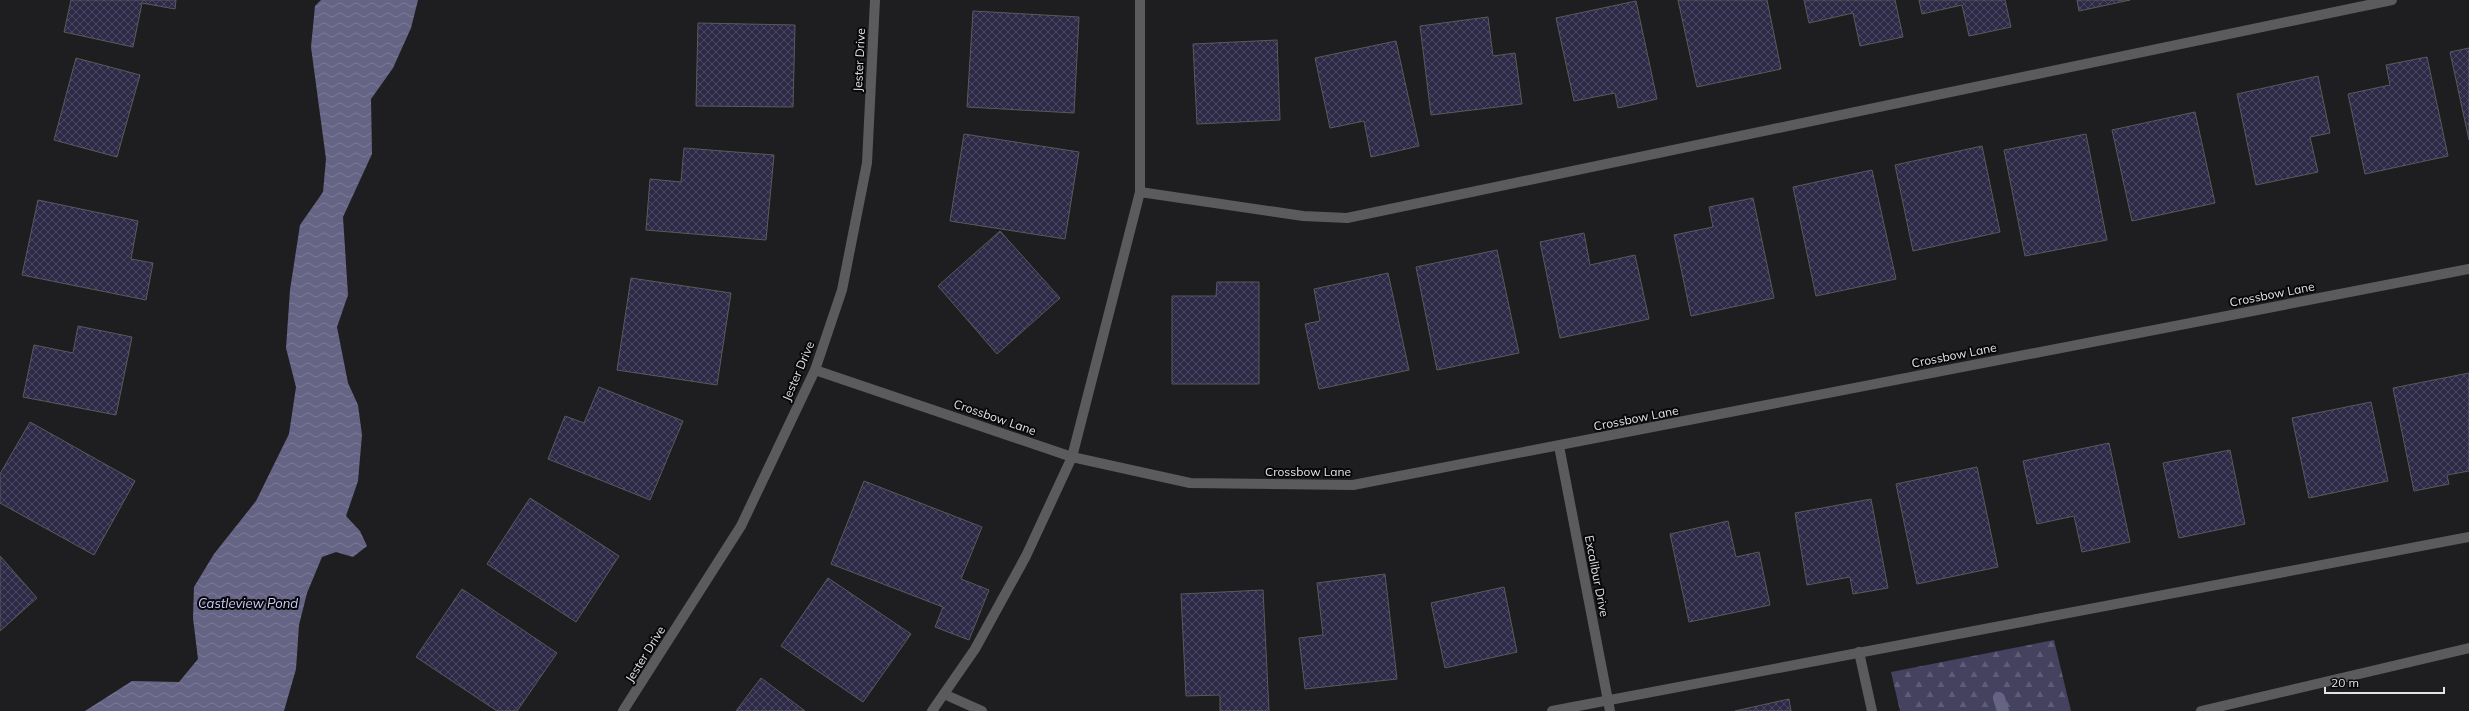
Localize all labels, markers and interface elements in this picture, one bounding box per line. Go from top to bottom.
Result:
street label: Jester Drive [850,28,868,92]
street label: Crossbow Lane [2228,278,2316,310]
street label: Jester Drive [779,339,817,403]
street label: Crossbow Lane [1910,339,1998,371]
street label: Crossbow Lane [952,396,1038,438]
street label: Crossbow Lane [1592,402,1680,434]
street label: Crossbow Lane [1265,464,1351,479]
street label: Excalibur Drive [1582,534,1612,618]
water label: Castleview Pond [198,595,298,611]
street label: Jester Drive [622,623,668,685]
scale bar [2325,669,2444,695]
text: 20 m [2331,675,2359,690]

